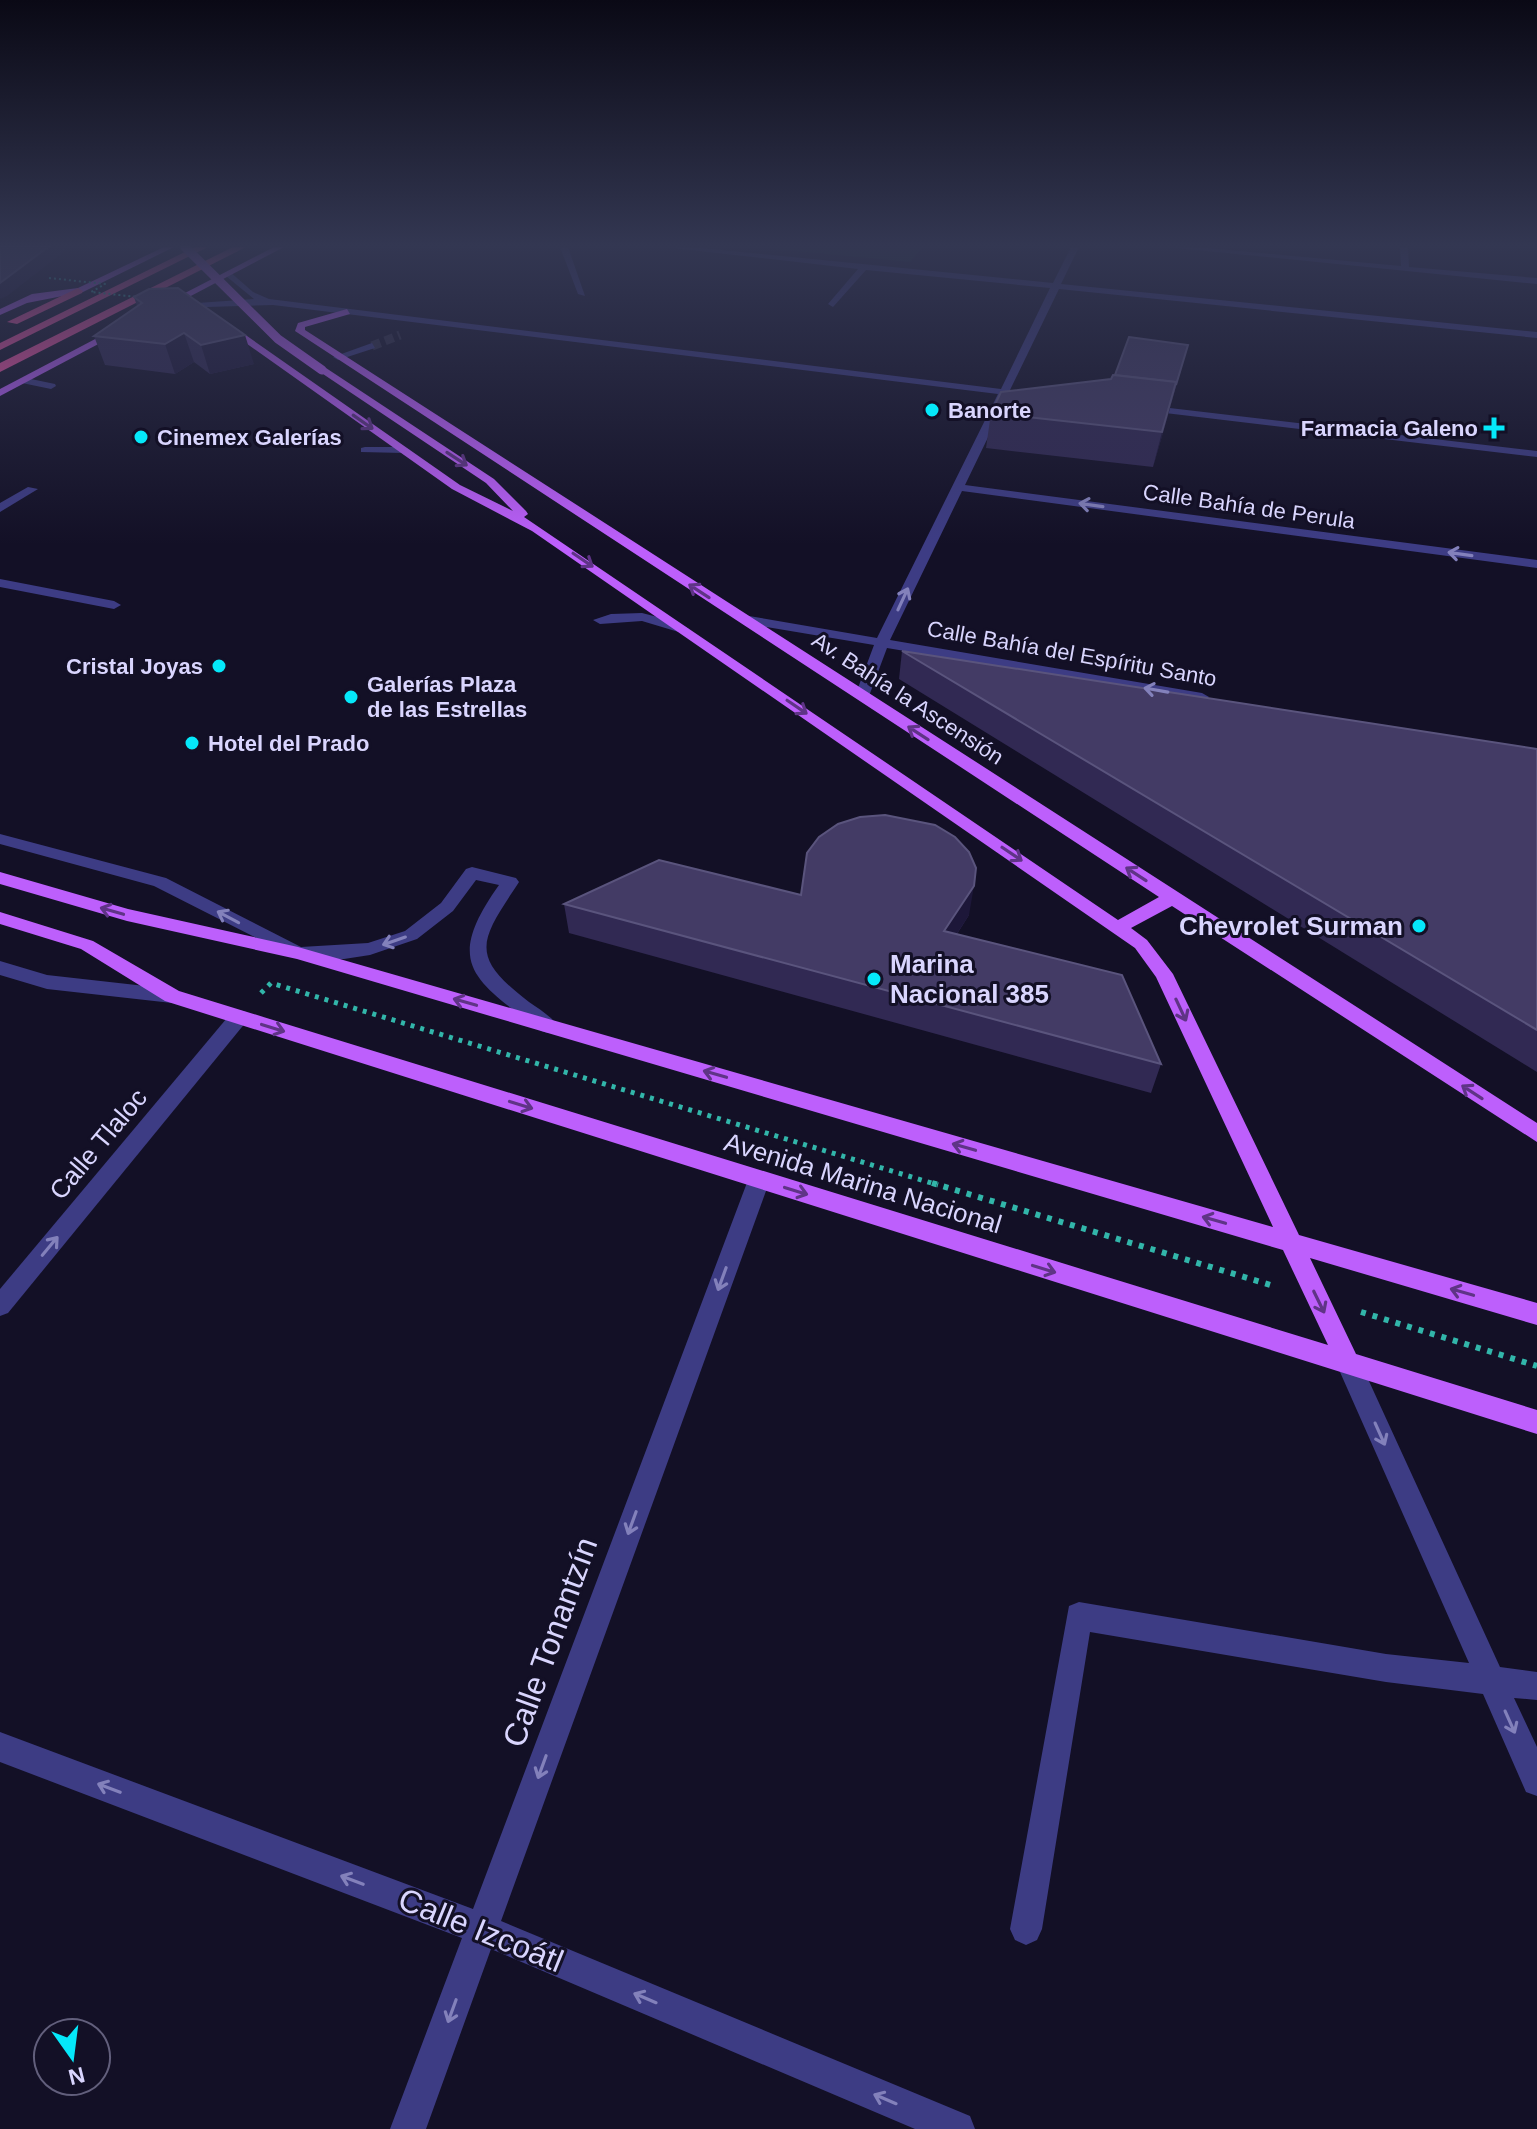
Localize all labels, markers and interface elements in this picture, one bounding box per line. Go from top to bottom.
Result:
place label: Banorte [948,398,1031,423]
marker: Banorte [923,401,941,419]
one-way arrow [352,413,374,430]
place label: Farmacia Galeno [1301,416,1478,441]
marker: Farmacia Galeno [1485,419,1503,437]
place label: Cinemex Galerías [157,425,342,450]
marker: Cinemex Galerías [132,428,150,446]
one-way arrow [446,451,468,467]
street label: Calle Bahía de Perula [1141,479,1357,534]
one-way arrow [1079,497,1104,512]
one-way arrow [1448,546,1473,561]
one-way arrow [571,552,593,568]
one-way arrow [689,583,711,600]
one-way arrow [896,587,911,611]
street label: Calle Bahía del Espíritu Santo [925,616,1219,691]
street label: Av. Bahía la Ascensión [807,627,1008,770]
place label: Cristal Joyas [66,654,203,679]
marker: Cristal Joyas [210,657,228,675]
place label: Galerías Plaza de las Estrellas [367,672,527,722]
one-way arrow [1144,682,1170,697]
marker: Galerías Plaza de las Estrellas [342,688,360,706]
one-way arrow [786,699,808,715]
one-way arrow [907,724,929,741]
place label: Hotel del Prado [208,731,369,756]
marker: Hotel del Prado [183,734,201,752]
one-way arrow [1000,846,1022,862]
one-way arrow [1125,866,1148,882]
one-way arrow [100,903,126,918]
one-way arrow [217,909,241,925]
place label: Chevrolet Surman [1179,911,1403,941]
marker: Chevrolet Surman [1410,917,1428,935]
one-way arrow [382,935,407,950]
place label: Marina Nacional 385 [890,949,1049,1009]
marker: Marina Nacional 385 [865,970,883,988]
one-way arrow [453,994,479,1009]
one-way arrow [1174,998,1189,1022]
one-way arrow [260,1022,285,1036]
one-way arrow [702,1066,728,1081]
street label: Calle Tlaloc [43,1083,153,1205]
one-way arrow [1461,1083,1483,1100]
one-way arrow [508,1098,534,1113]
street label: Avenida Marina Nacional [721,1126,1005,1240]
one-way arrow [952,1139,978,1154]
one-way arrow [783,1185,808,1199]
one-way arrow [1202,1212,1228,1227]
one-way arrow [41,1236,59,1257]
one-way arrow [1032,1262,1057,1277]
one-way arrow [714,1266,729,1291]
one-way arrow [1450,1284,1476,1299]
one-way arrow [1312,1290,1327,1314]
one-way arrow [1373,1422,1388,1446]
one-way arrow [624,1510,639,1535]
street label: Calle Tonantzín [495,1532,605,1752]
one-way arrow [1503,1710,1518,1734]
one-way arrow [534,1754,548,1779]
one-way arrow [97,1780,122,1794]
one-way arrow [340,1872,365,1886]
street label: Calle Izcoátl [393,1881,569,1979]
one-way arrow [633,1989,658,2004]
one-way arrow [444,1998,458,2022]
north arrow [32,2017,112,2097]
text: N [66,2062,87,2090]
one-way arrow [873,2090,898,2105]

